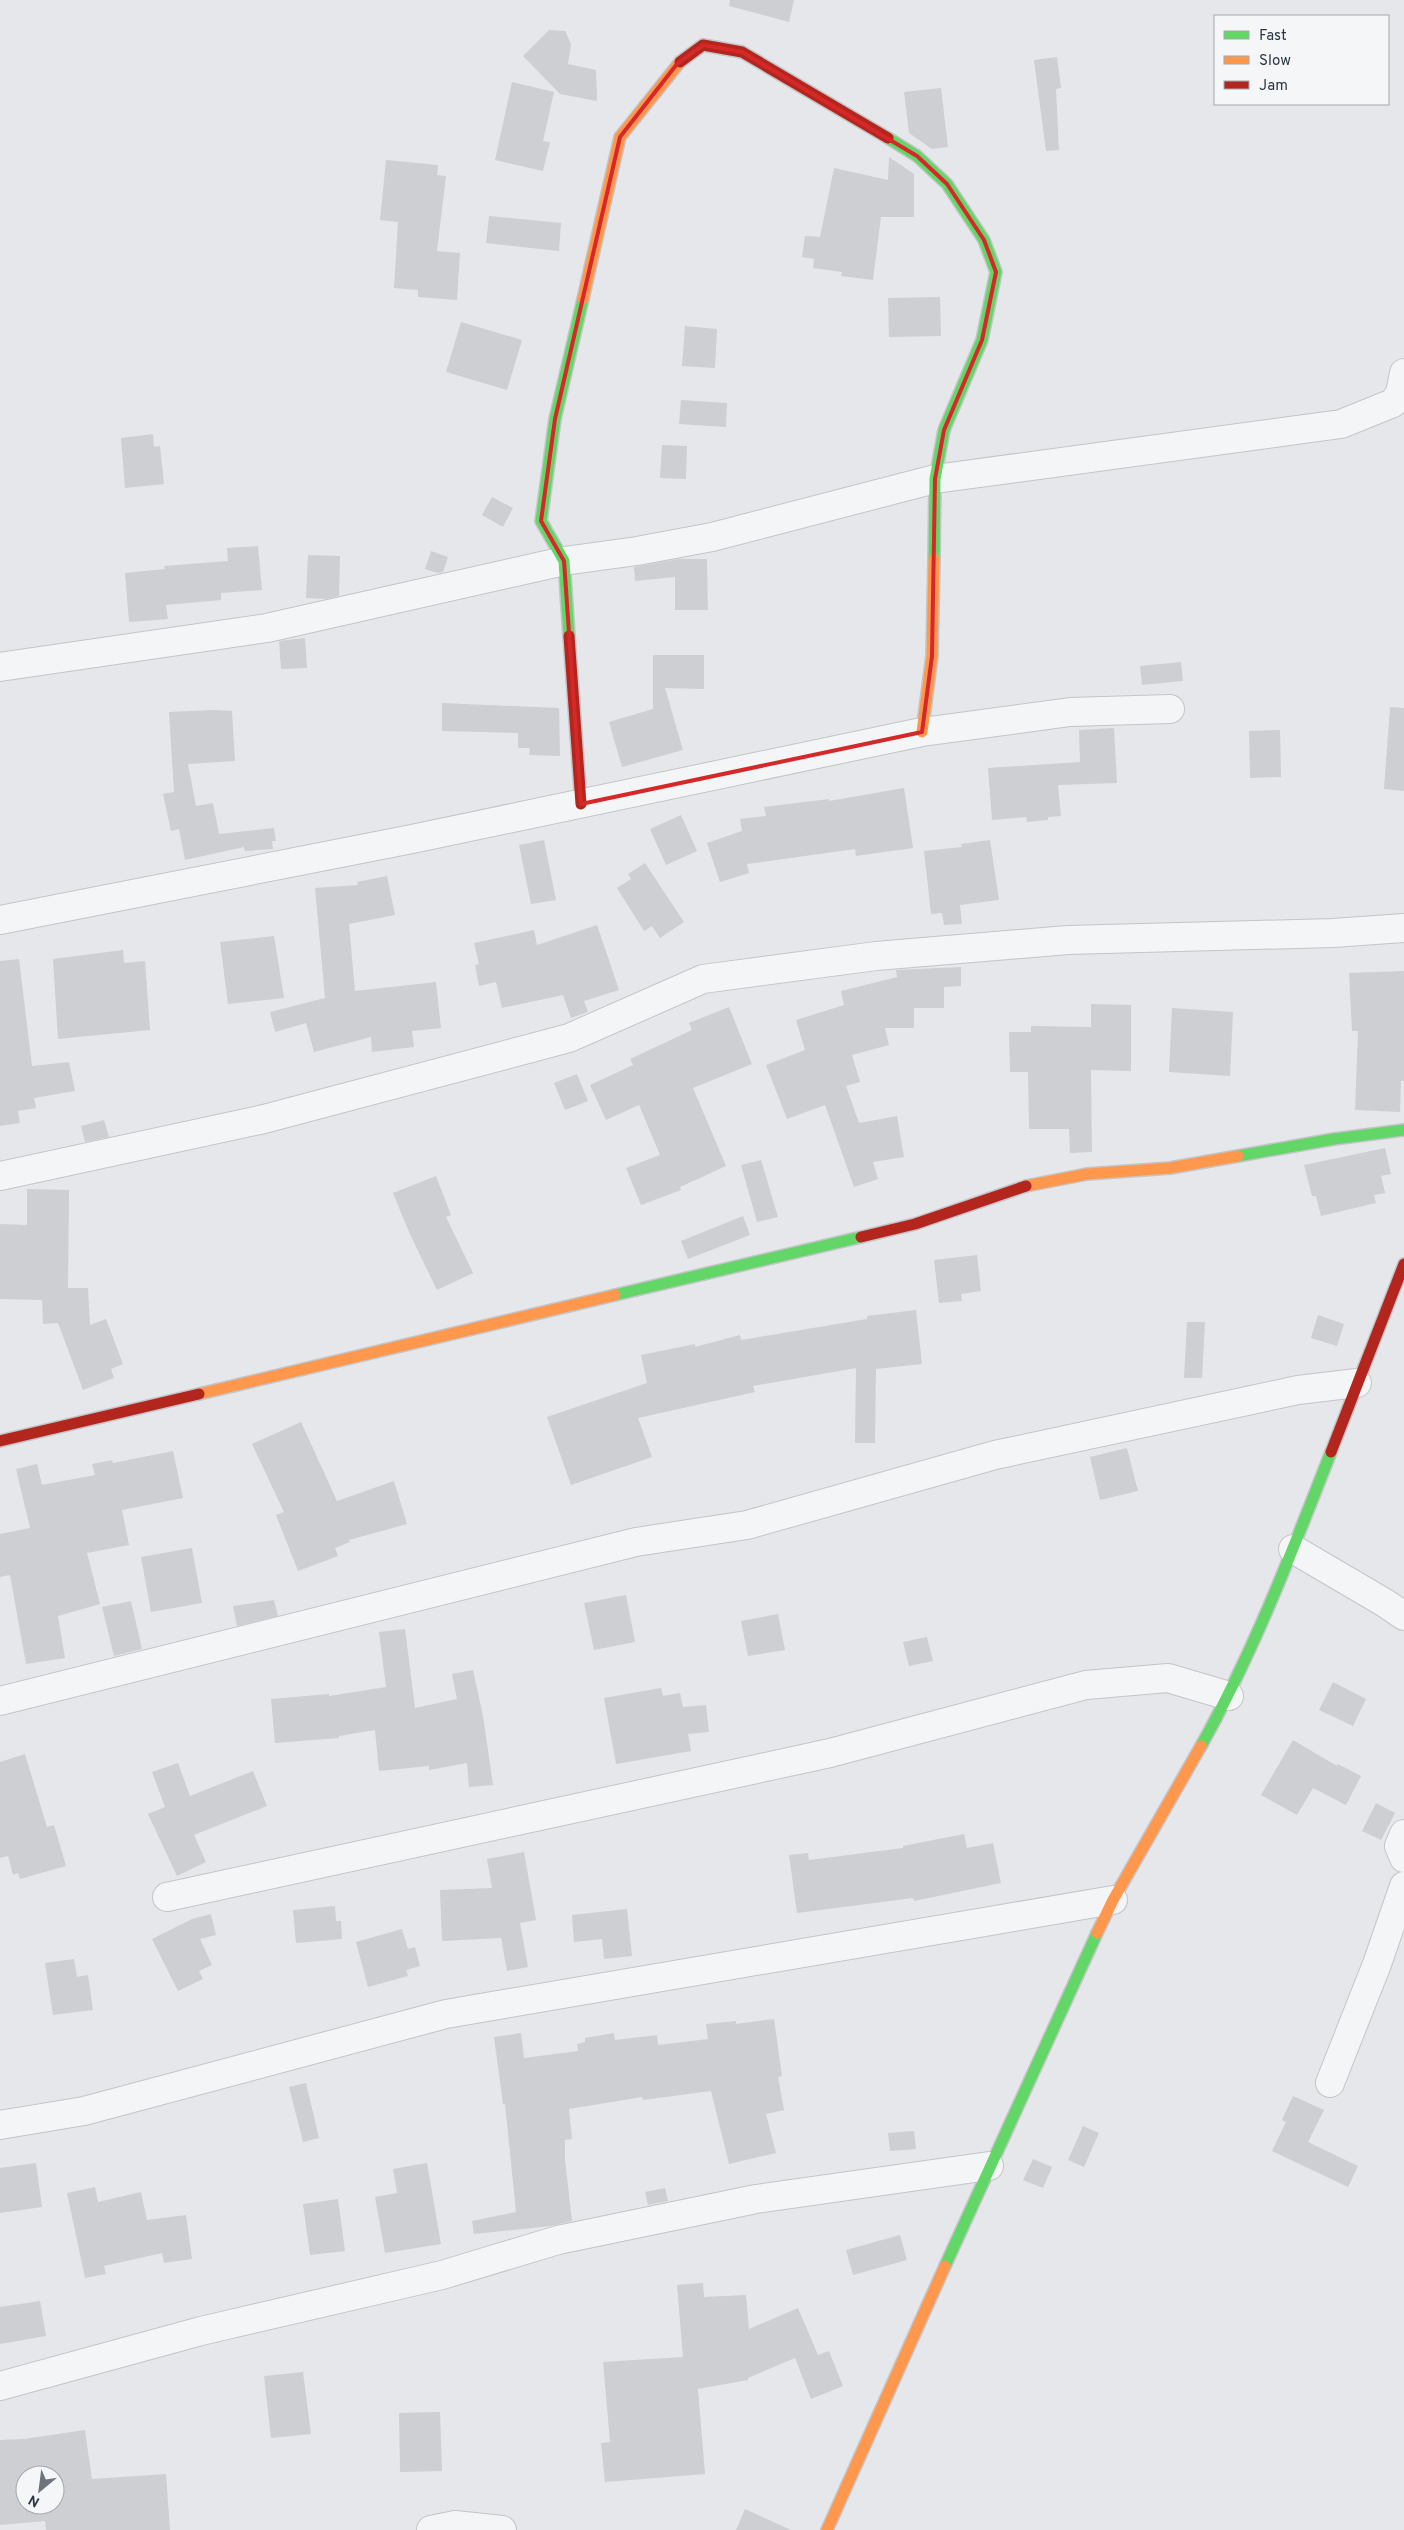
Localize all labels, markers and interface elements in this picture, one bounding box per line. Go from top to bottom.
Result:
legend [1214,15,1389,105]
text: Fast [1259,27,1287,46]
text: Slow [1259,52,1291,71]
text: Jam [1259,77,1288,96]
north arrow [15,2465,65,2515]
text: N [26,2490,43,2510]

